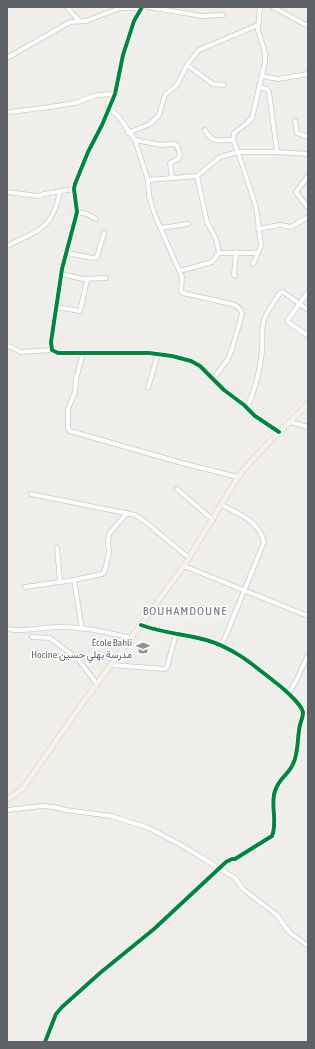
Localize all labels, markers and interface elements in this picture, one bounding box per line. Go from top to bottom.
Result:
district label: BOUHAMDOUNE [143,604,227,618]
place label: École Bahli Hocine;مدرسة بهلي حسين [31,637,132,663]
school or university icon: École Bahli Hocine;مدرسة بهلي حسين [135,640,151,656]

